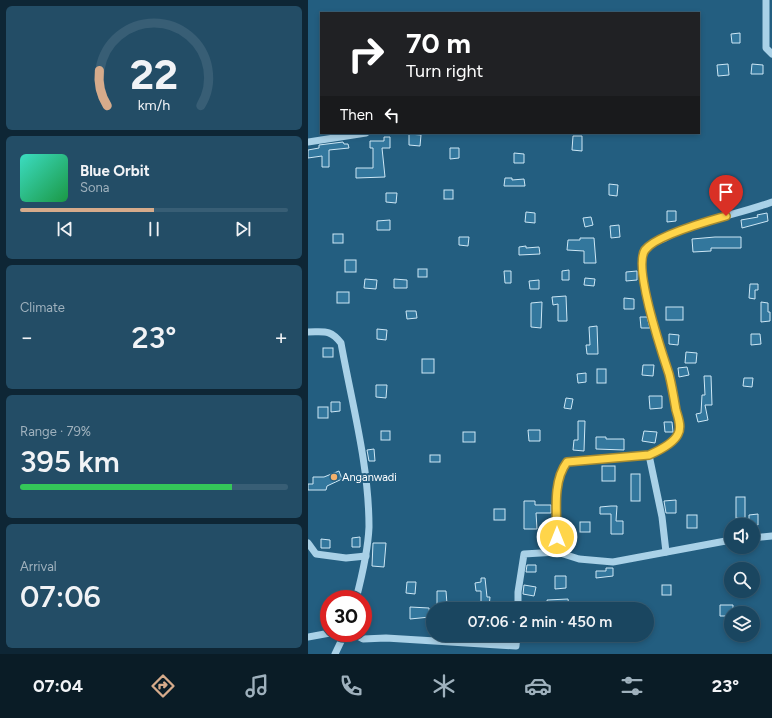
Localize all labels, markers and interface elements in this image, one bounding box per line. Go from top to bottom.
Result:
text: 70 m [406,26,471,60]
icon: right [340,28,392,80]
text: 22 [130,49,178,99]
text: Turn right [406,60,483,82]
text: km/h [138,95,170,113]
icon: left [381,104,403,126]
text: Then [340,106,373,124]
text: Blue Orbit [80,162,150,180]
pin [709,175,743,216]
text: Sona [80,180,109,195]
icon: arrive [715,181,737,203]
icon: previous [54,218,76,240]
icon: pause [143,218,165,240]
icon: next [232,218,254,240]
text: Climate [20,300,65,315]
text: 23° [132,319,176,356]
text: − [20,324,34,351]
text: + [274,324,288,351]
text: Range · 79% [20,424,91,439]
text: 395 km [20,443,120,480]
place label: Anganwadi [342,471,397,484]
marker: Anganwadi [329,472,339,482]
position arrow [536,516,578,558]
map controls [724,518,760,642]
button: sound [724,518,760,554]
text: Arrival [20,559,57,574]
button: search [724,562,760,598]
text: 07:06 [20,578,101,615]
speed limit sign: 30 [320,590,372,642]
button: layers [724,606,760,642]
text: 07:06 · 2 min · 450 m [468,613,612,631]
icon: directions [149,672,177,700]
icon: music [243,672,271,700]
icon: phone [337,672,365,700]
icon: climate [430,672,458,700]
icon: car [524,672,552,700]
icon: filters [618,672,646,700]
text: 07:04 [33,675,83,697]
text: 23° [712,675,739,697]

